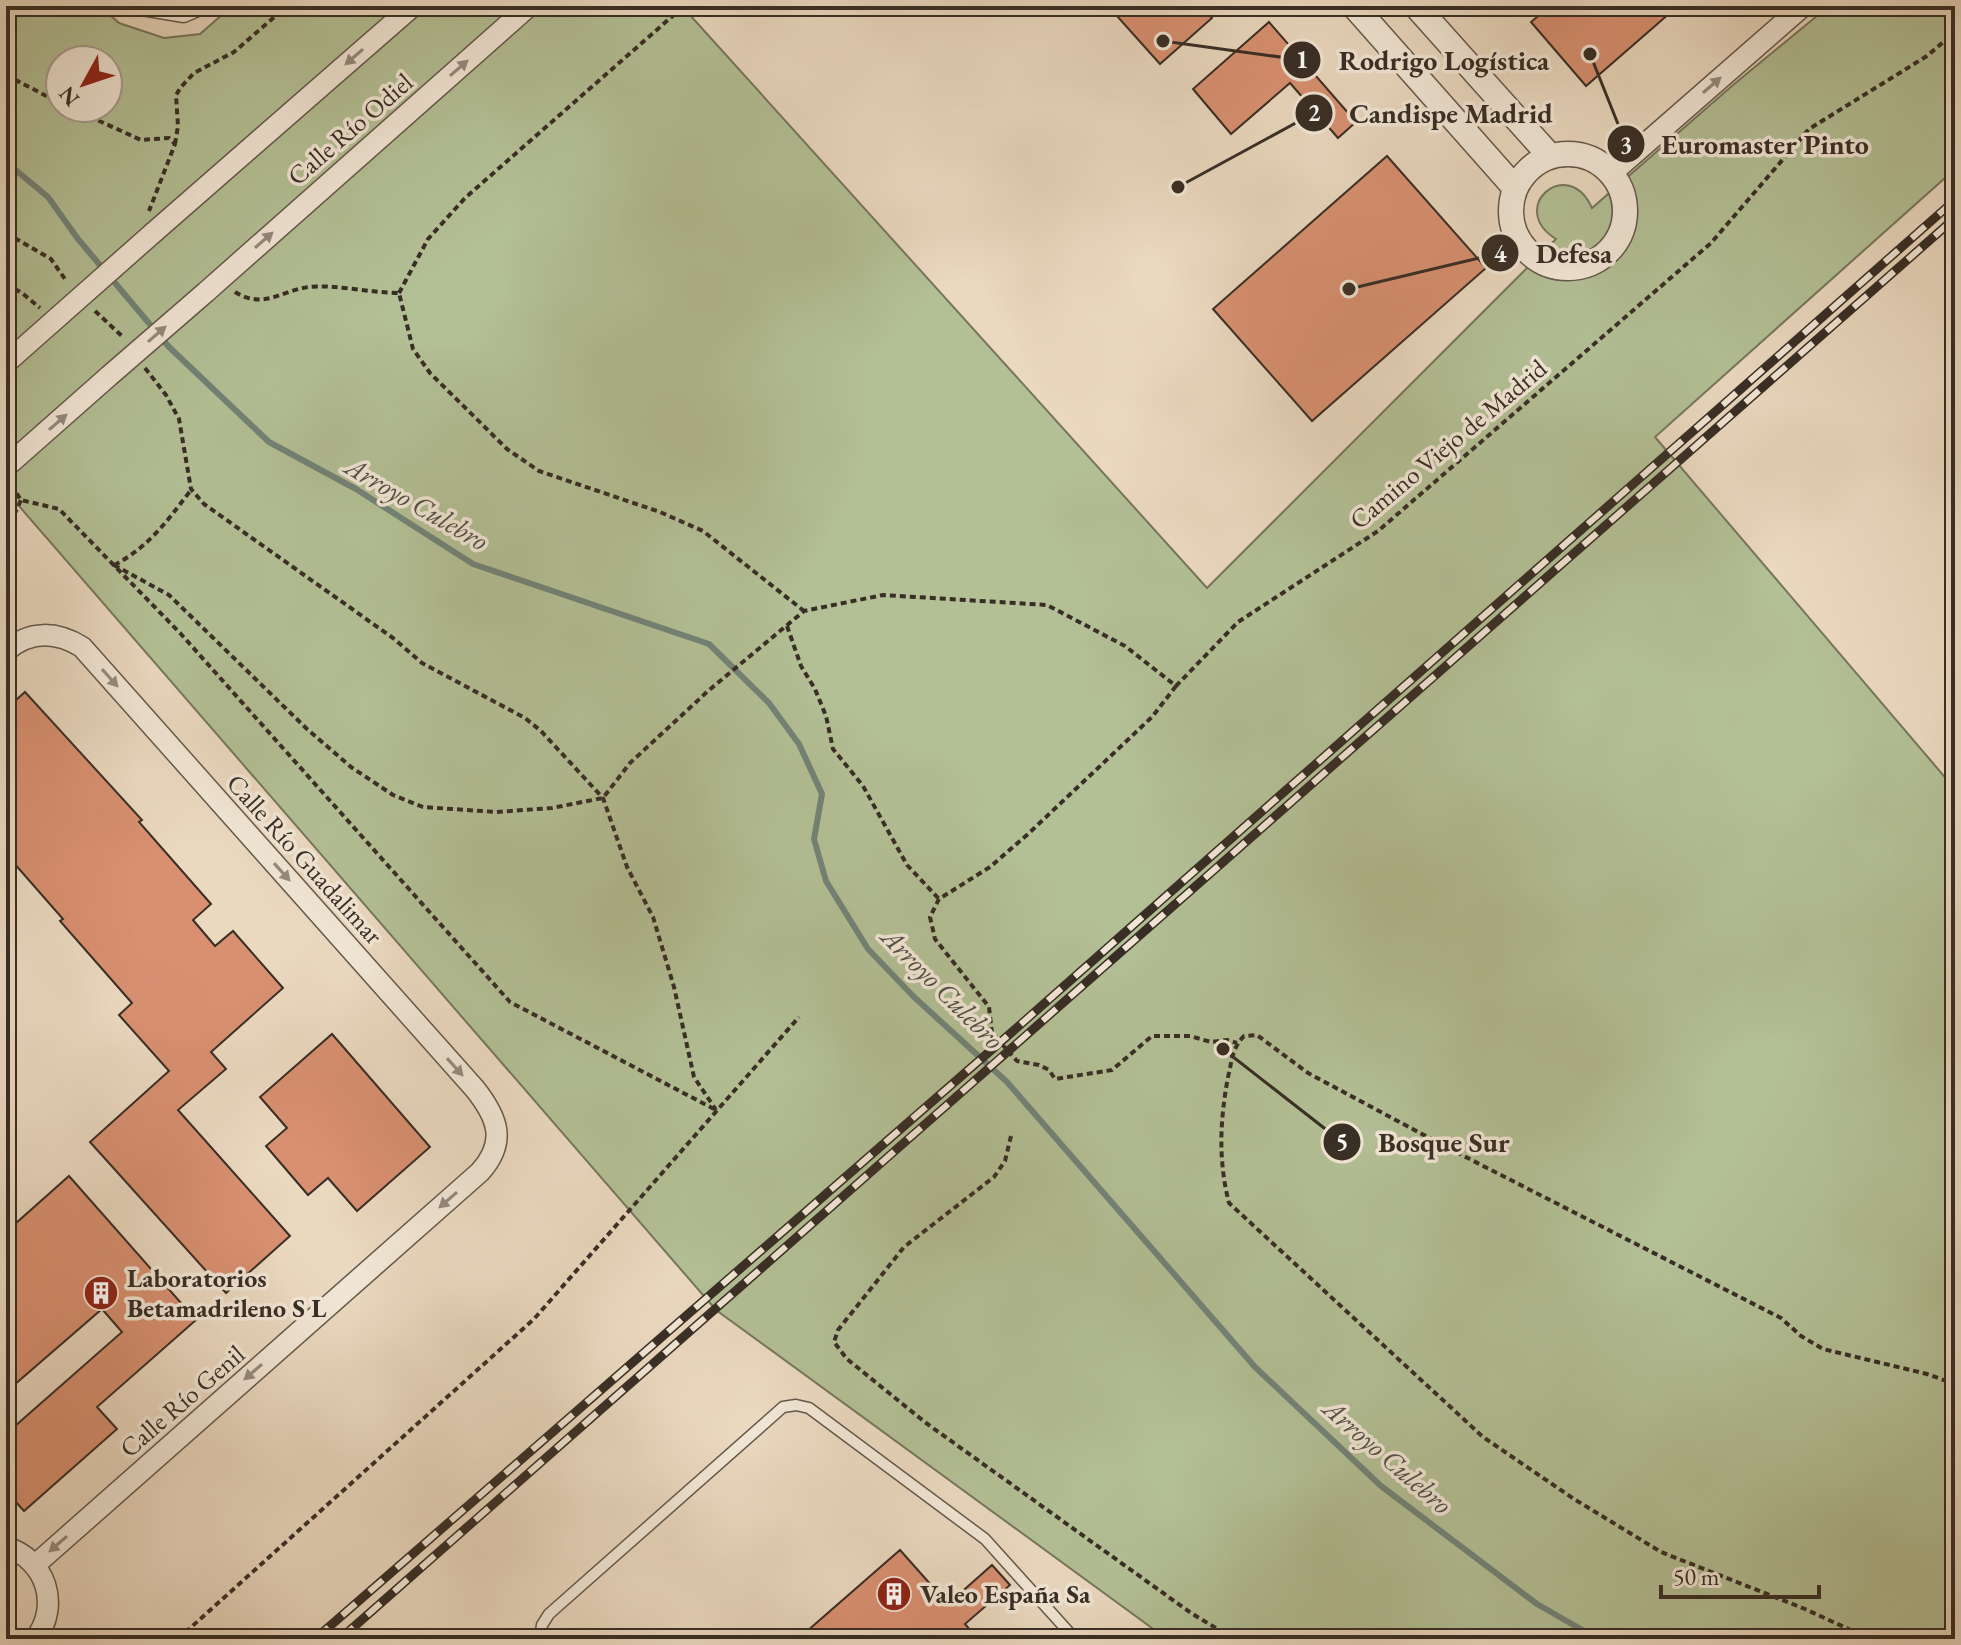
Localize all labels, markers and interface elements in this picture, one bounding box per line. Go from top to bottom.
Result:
callout: Rodrigo Logística [1282,34,1565,86]
text: Rodrigo Logística [1339,42,1550,78]
north arrow [44,44,124,124]
text: 1 [1296,44,1308,75]
one-way arrow [345,48,364,66]
one-way arrow [450,59,469,77]
street label: Calle Río Odiel [280,65,420,193]
one-way arrow [1702,77,1722,94]
text: N [52,80,86,113]
callout: Candispe Madrid [1294,87,1569,139]
text: Candispe Madrid [1349,95,1553,131]
text: 2 [1308,97,1321,128]
callout: Euromaster Pinto [1606,118,1885,170]
text: Euromaster Pinto [1661,126,1869,162]
text: 3 [1620,129,1632,160]
callout: Defesa [1480,227,1628,279]
one-way arrow [254,232,274,249]
text: Defesa [1536,235,1613,271]
text: 4 [1494,238,1507,269]
one-way arrow [147,326,167,343]
street label: Camino Viejo de Madrid [1342,351,1554,537]
one-way arrow [48,413,67,431]
water label: Arroyo Culebro [337,447,495,559]
one-way arrow [100,669,118,688]
street label: Calle Río Guadalimar [219,767,391,952]
one-way arrow [273,863,291,882]
water label: Arroyo Culebro [873,918,1012,1057]
one-way arrow [446,1057,464,1076]
callout: Bosque Sur [1322,1116,1526,1168]
text: Bosque Sur [1378,1124,1510,1160]
text: 5 [1336,1126,1348,1157]
one-way arrow [439,1191,459,1208]
place label: Laboratorios Betamadrileno S L [127,1261,327,1325]
building icon: Laboratorios Betamadrileno S L [82,1274,120,1312]
street label: Calle Río Genil [112,1337,252,1465]
one-way arrow [244,1363,264,1380]
water label: Arroyo Culebro [1315,1389,1460,1522]
one-way arrow [49,1535,69,1552]
scale bar [1661,1549,1819,1599]
text: 50 m [1673,1561,1720,1592]
building icon: Valeo España Sa [875,1575,913,1613]
place label: Valeo España Sa [920,1577,1091,1611]

